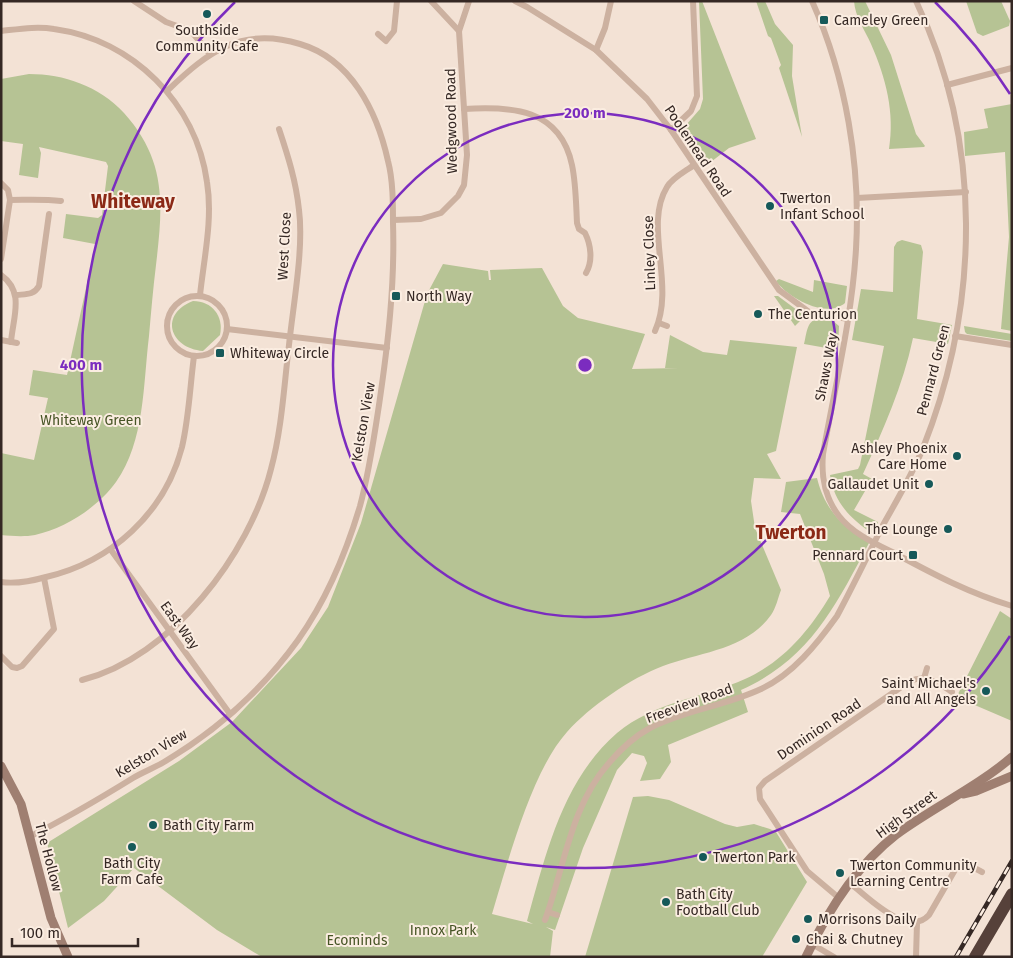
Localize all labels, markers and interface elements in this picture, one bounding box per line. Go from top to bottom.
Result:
marker: Southside Community Cafe [201,8,213,20]
place label: Cameley Green [834,12,928,29]
marker: Cameley Green [818,14,830,26]
place label: Southside Community Cafe [155,22,259,55]
street label: Wedgwood Road [442,68,461,174]
street label: Poolemead Road [661,102,735,200]
text: 200 m [564,104,606,122]
district label: Whiteway [91,190,175,213]
place label: Twerton Infant School [780,190,864,223]
marker: Twerton Infant School [764,200,776,212]
street label: West Close [274,211,295,281]
street label: Linley Close [640,215,659,291]
place label: North Way [406,288,472,305]
marker: North Way [390,290,402,302]
place label: The Centurion [768,306,857,323]
marker: The Centurion [752,308,764,320]
street label: Pennard Green [913,323,954,418]
street label: Shaws Way [812,331,841,403]
place label: Whiteway Circle [230,345,329,362]
marker: Whiteway Circle [214,347,226,359]
text: 400 m [60,356,102,374]
centre of rings [576,356,594,374]
street label: Kelston View [348,381,379,463]
park label: Whiteway Green [40,412,142,429]
place label: Ashley Phoenix Care Home [851,440,947,473]
marker: Ashley Phoenix Care Home [951,450,963,462]
place label: Gallaudet Unit [828,476,920,493]
marker: Gallaudet Unit [923,478,935,490]
district label: Twerton [755,521,827,544]
place label: The Lounge [865,521,938,538]
marker: The Lounge [942,523,954,535]
place label: Pennard Court [812,547,904,564]
marker: Pennard Court [907,549,919,561]
street label: East Way [156,598,203,653]
place label: Saint Michael's and All Angels [882,675,976,708]
street label: Freeview Road [643,680,735,727]
marker: Saint Michael's and All Angels [980,685,992,697]
street label: Dominion Road [774,695,865,764]
street label: Kelston View [112,725,190,781]
street label: High Street [873,786,941,842]
place label: Bath City Farm [163,817,255,834]
marker: Bath City Farm [147,819,159,831]
street label: The Hollow [31,821,66,894]
marker: Bath City Farm Cafe [126,841,138,853]
place label: Twerton Park [713,849,796,866]
marker: Twerton Park [697,851,709,863]
place label: Bath City Farm Cafe [101,855,163,888]
place label: Twerton Community Learning Centre [850,857,977,890]
marker: Twerton Community Learning Centre [834,867,846,879]
place label: Bath City Football Club [676,886,760,919]
marker: Bath City Football Club [660,896,672,908]
place label: Morrisons Daily [818,911,916,928]
marker: Morrisons Daily [802,913,814,925]
scale bar [12,916,139,948]
park label: Innox Park [410,922,477,939]
text: 100 m [20,924,60,942]
place label: Chai & Chutney [806,931,903,948]
park label: Ecominds [327,932,388,949]
marker: Chai & Chutney [790,933,802,945]

